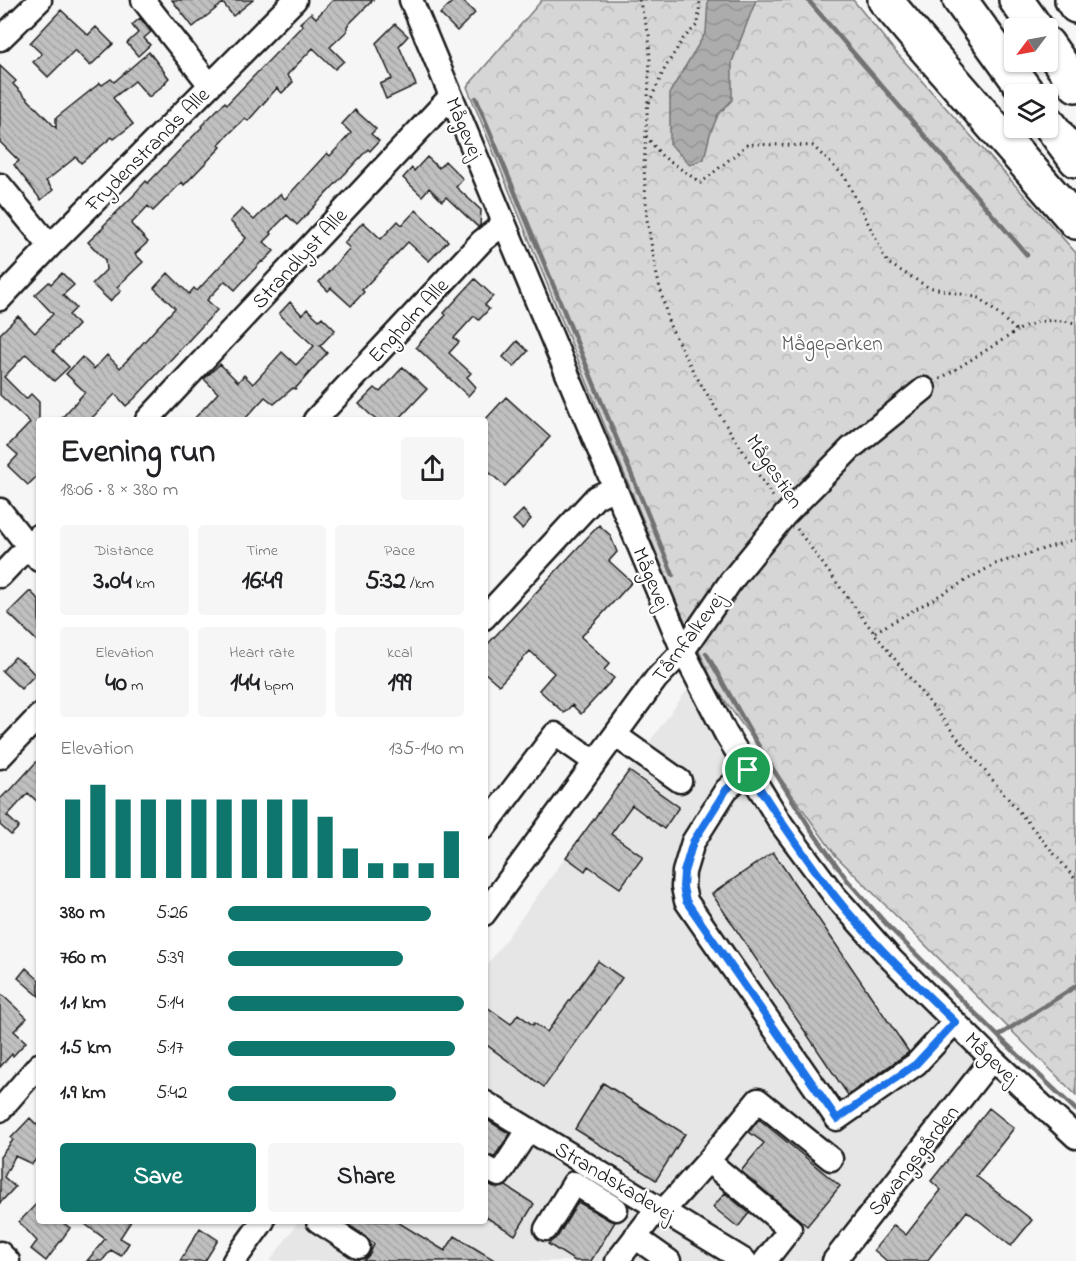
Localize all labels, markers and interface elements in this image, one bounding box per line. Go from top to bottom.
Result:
north arrow [1004,18,1058,72]
map controls [1004,18,1058,138]
street label: Frydenstrands Alle [79,81,219,222]
button: layers [1004,84,1058,138]
street label: Mågevej [435,93,490,166]
street label: Strandlyst Alle [246,202,357,318]
street label: Engholm Alle [362,272,459,372]
park label: Mågeparken [781,330,883,362]
text: Evening run [60,429,215,477]
street label: Mågestien [736,429,809,517]
button: share [401,437,464,500]
text: 18:06 · 8 × 380 m [60,476,178,505]
text: Distance [95,539,154,563]
text: Time [246,539,278,563]
text: Pace [384,539,415,563]
street label: Mågevej [622,543,677,616]
text: 3.04 [94,563,132,601]
text: 16:49 [242,563,282,601]
text: 5:32 [365,563,406,601]
text: km [132,572,155,596]
text: /km [406,572,434,596]
street label: Tårnfalkevej [646,586,734,689]
text: Elevation [95,641,154,665]
text: Heart rate [229,641,295,665]
text: kcal [387,641,412,665]
text: 40 [105,665,127,703]
text: 144 [230,665,260,703]
text: 199 [388,665,412,703]
text: m [127,674,144,698]
text: bpm [260,674,294,698]
text: Elevation [60,735,134,764]
text: 135–140 m [388,735,464,764]
pin [722,744,773,795]
icon: arrive [731,753,764,786]
text: 380 m [60,899,105,928]
text: 5:26 [156,899,188,928]
text: 760 m [60,944,106,973]
text: 5:39 [156,944,183,973]
text: 1.1 km [60,989,106,1018]
text: 5:14 [156,989,184,1018]
street label: Mågevej [955,1026,1025,1095]
text: 1.5 km [60,1034,111,1063]
text: 5:17 [156,1034,184,1063]
text: 1.9 km [60,1079,106,1108]
text: 5:42 [156,1079,187,1108]
street label: Søvangsgården [862,1100,969,1224]
street label: Strandskadevej [548,1135,680,1231]
button: Save [60,1143,256,1212]
button: Share [268,1143,464,1212]

